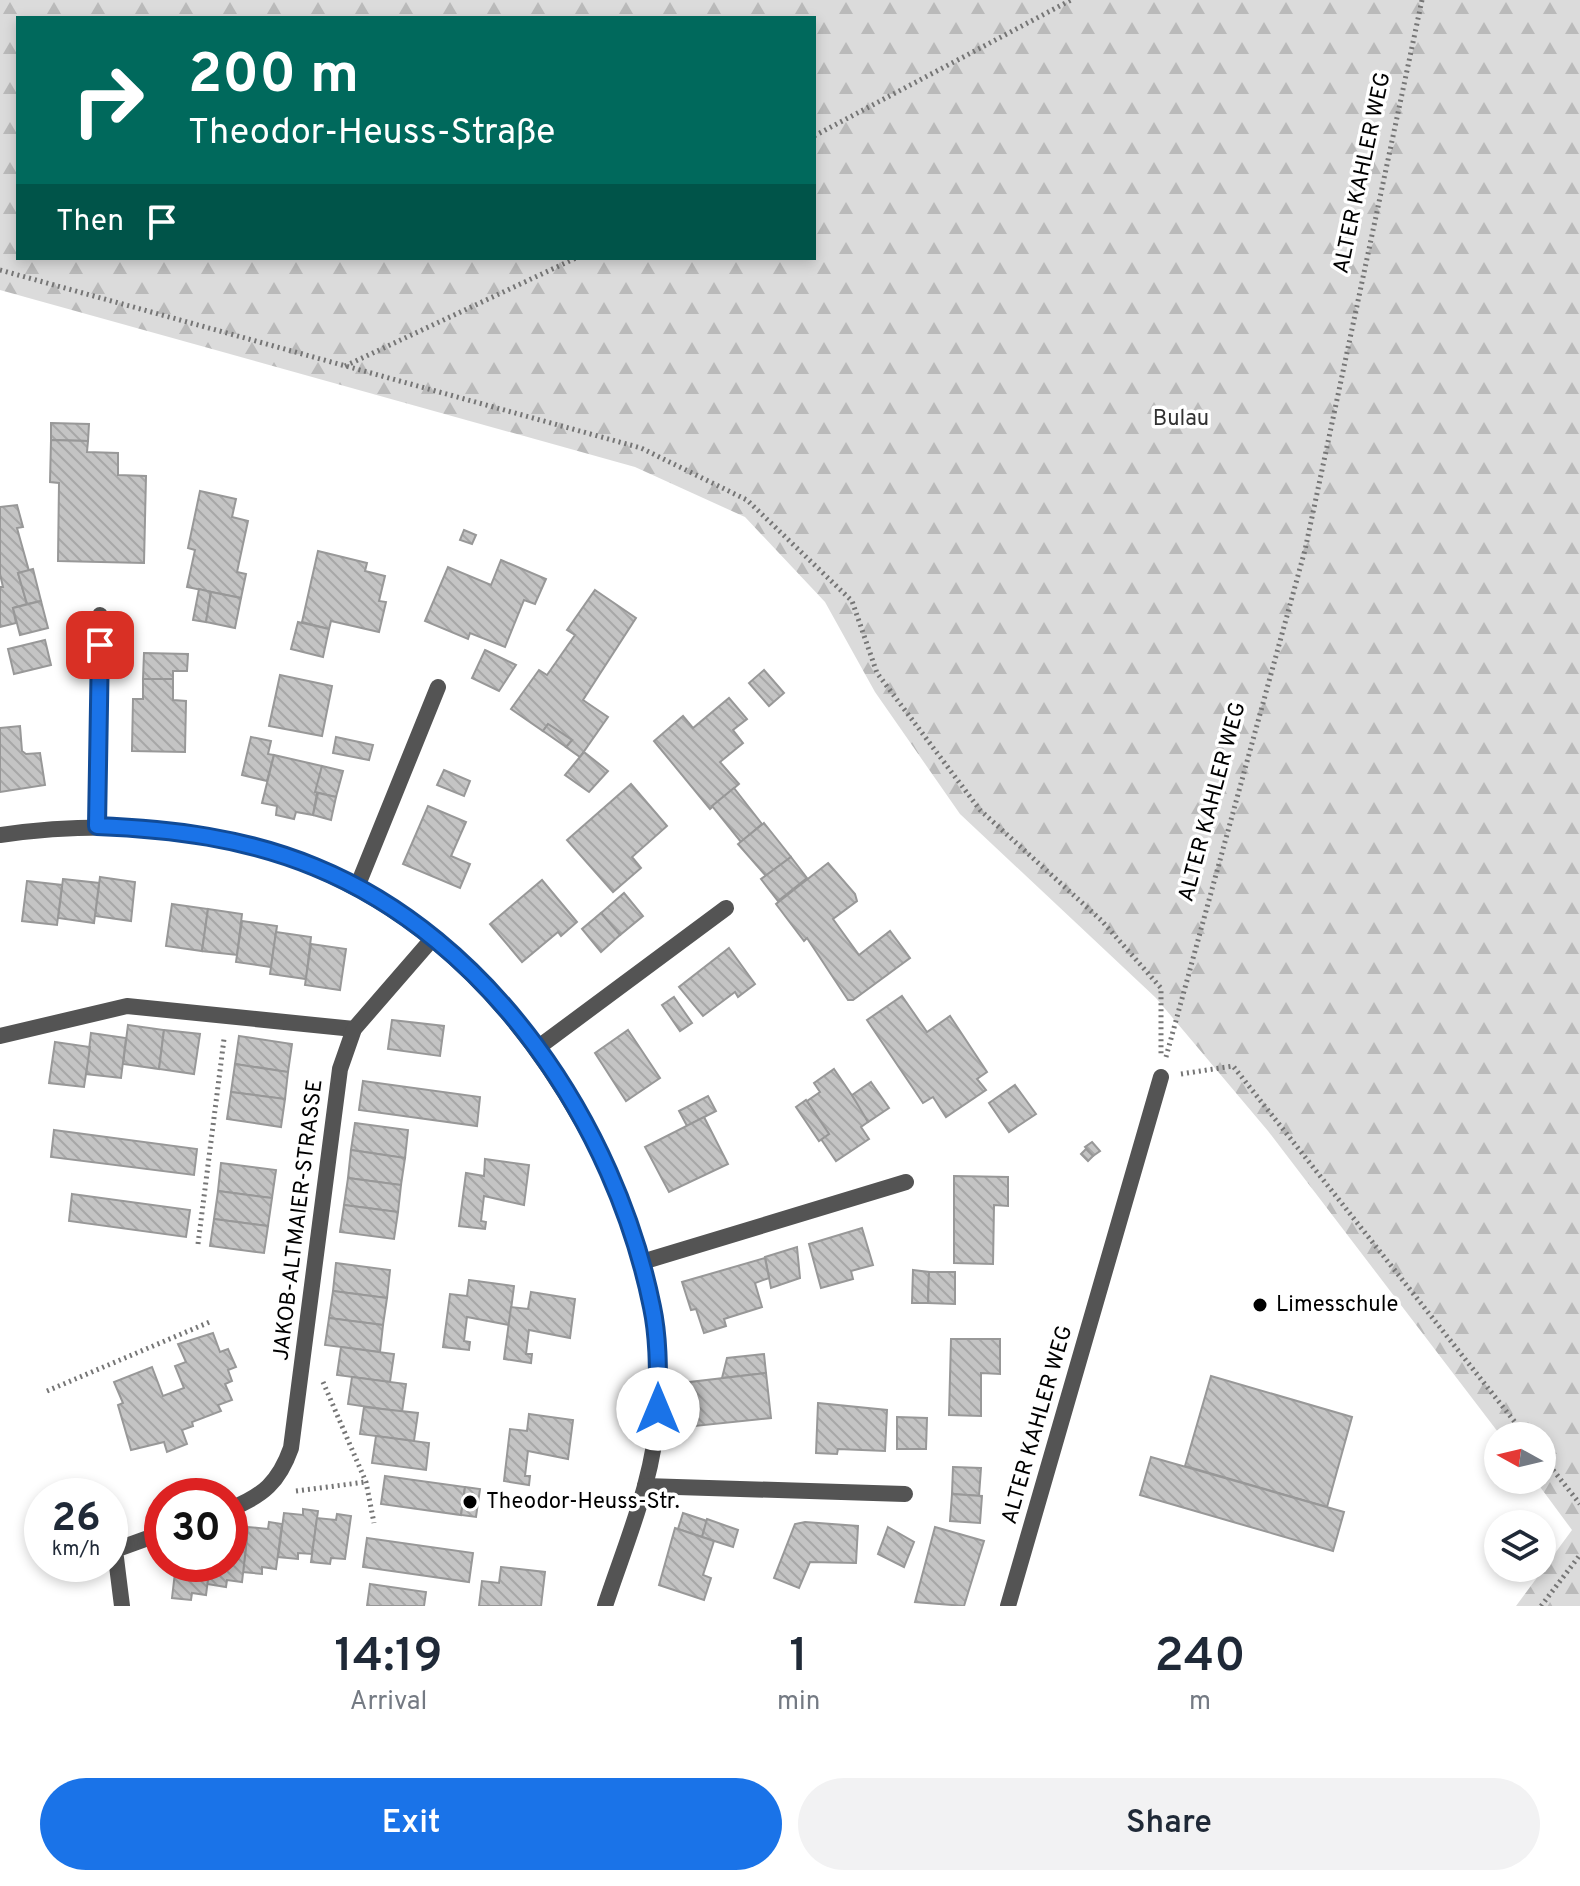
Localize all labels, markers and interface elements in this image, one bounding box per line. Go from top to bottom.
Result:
text: 200 m [188,42,359,112]
icon: right [56,48,160,152]
street label: ALTER KAHLER WEG [1328,70,1398,276]
text: Theodor-Heuss-Straße [188,111,555,157]
icon: arrive [140,200,184,244]
text: Then [56,204,124,241]
park label: Bulau [1153,406,1209,433]
pin [66,611,134,679]
icon: arrive [78,623,122,667]
street label: ALTER KAHLER WEG [1173,699,1253,905]
street label: JAKOB-ALTMAIER-STRASSE [268,1078,330,1362]
place label: Limesschule [1276,1292,1398,1319]
marker: Limesschule [1251,1296,1269,1314]
street label: ALTER KAHLER WEG [997,1323,1079,1527]
position arrow [616,1367,700,1451]
north arrow [1484,1422,1556,1494]
map controls [1484,1422,1556,1582]
speed limit sign: 30 [144,1478,248,1582]
place label: Theodor-Heuss-Str. [486,1489,680,1516]
marker: Theodor-Heuss-Str. [461,1493,479,1511]
text: 26 [51,1495,101,1545]
button: layers [1484,1510,1556,1582]
text: km/h [52,1537,100,1563]
text: 14:19 [334,1628,443,1688]
text: 1 [789,1628,808,1688]
text: 240 [1155,1628,1246,1688]
text: Arrival [350,1686,427,1719]
text: min [777,1686,820,1719]
text: m [1189,1686,1211,1719]
button: Exit [40,1778,782,1870]
button: Share [798,1778,1540,1870]

